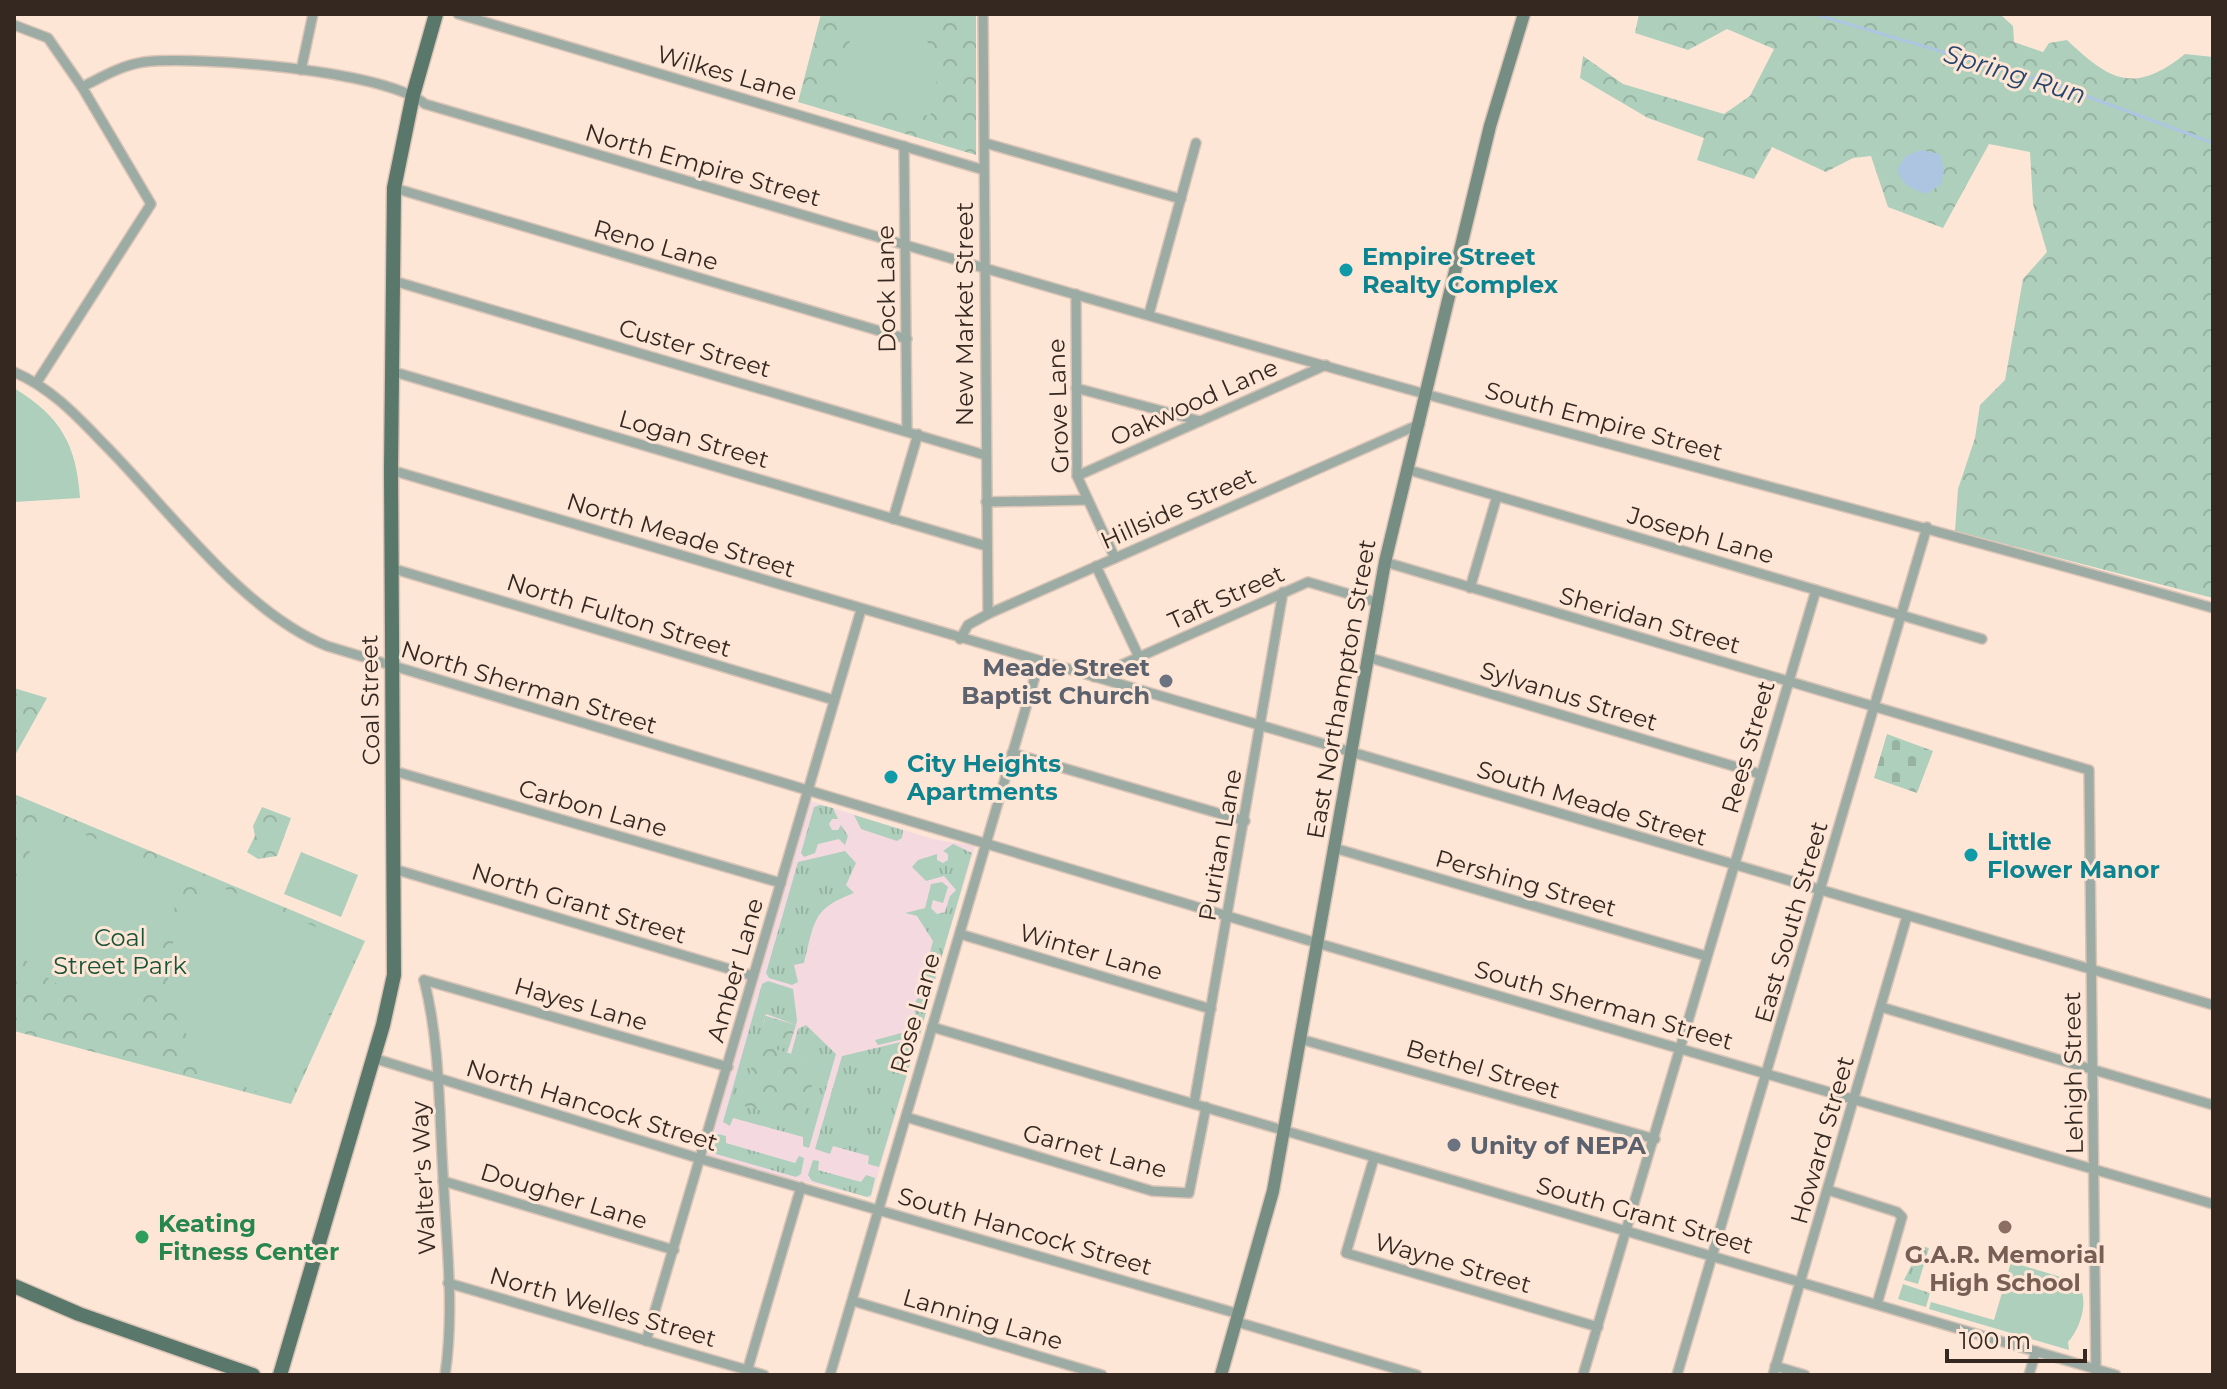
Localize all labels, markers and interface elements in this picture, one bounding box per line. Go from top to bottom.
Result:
water label: Spring Run [1940,37,2090,111]
street label: Wilkes Lane [654,39,800,107]
street label: North Empire Street [582,117,824,213]
street label: New Market Street [950,201,979,426]
street label: Reno Lane [590,213,722,277]
street label: Dock Lane [870,225,902,353]
place label: Empire Street Realty Complex [1362,242,1559,299]
marker: Empire Street Realty Complex [1337,261,1355,279]
street label: Custer Street [616,312,775,384]
street label: Grove Lane [1041,338,1075,474]
street label: Oakwood Lane [1106,352,1282,452]
street label: South Empire Street [1482,375,1726,467]
street label: Logan Street [616,404,773,474]
street label: Hillside Street [1096,461,1260,555]
street label: North Meade Street [563,486,799,584]
street label: Joseph Lane [1623,500,1778,570]
street label: East Northampton Street [1300,537,1382,841]
street label: Taft Street [1163,558,1289,635]
street label: North Fulton Street [503,567,735,663]
street label: Sheridan Street [1556,580,1744,660]
street label: Coal Street [354,634,386,766]
street label: North Sherman Street [397,634,661,740]
place label: Meade Street Baptist Church [961,653,1151,710]
street label: Sylvanus Street [1477,655,1661,737]
marker: Meade Street Baptist Church [1157,672,1175,690]
street label: Rees Street [1715,677,1781,817]
place label: City Heights Apartments [906,749,1061,806]
street label: South Meade Street [1473,754,1711,852]
street label: Puritan Lane [1192,767,1248,923]
marker: City Heights Apartments [882,768,900,786]
street label: Carbon Lane [515,773,671,843]
street label: East South Street [1748,818,1834,1026]
place label: Little Flower Manor [1987,827,2160,884]
street label: Pershing Street [1432,843,1620,923]
marker: Little Flower Manor [1962,846,1980,864]
street label: North Grant Street [468,857,690,950]
street label: Amber Lane [701,895,769,1045]
street label: Winter Lane [1016,918,1166,986]
park label: Coal Street Park [53,923,187,980]
street label: Rose Lane [884,949,946,1077]
street label: South Sherman Street [1471,954,1737,1056]
street label: Hayes Lane [511,971,651,1037]
street label: Lehigh Street [2057,991,2089,1155]
street label: Bethel Street [1403,1033,1563,1105]
street label: Howard Street [1784,1052,1860,1227]
street label: North Hancock Street [463,1053,722,1157]
street label: Walter's Way [404,1100,442,1256]
street label: Garnet Lane [1020,1118,1170,1184]
place label: Unity of NEPA [1470,1131,1647,1160]
marker: Unity of NEPA [1445,1136,1463,1154]
street label: Dougher Lane [477,1157,651,1235]
street label: South Grant Street [1533,1170,1757,1260]
street label: South Hancock Street [895,1181,1156,1281]
place label: Keating Fitness Center [158,1209,339,1266]
marker: G.A.R. Memorial High School [1996,1218,2014,1236]
street label: Wayne Street [1371,1227,1535,1299]
marker: Keating Fitness Center [133,1228,151,1246]
place label: G.A.R. Memorial High School [1905,1240,2105,1297]
street label: North Welles Street [486,1261,720,1353]
street label: Lanning Lane [900,1282,1066,1356]
scale bar [1947,1313,2085,1363]
text: 100 m [1959,1326,2031,1355]

